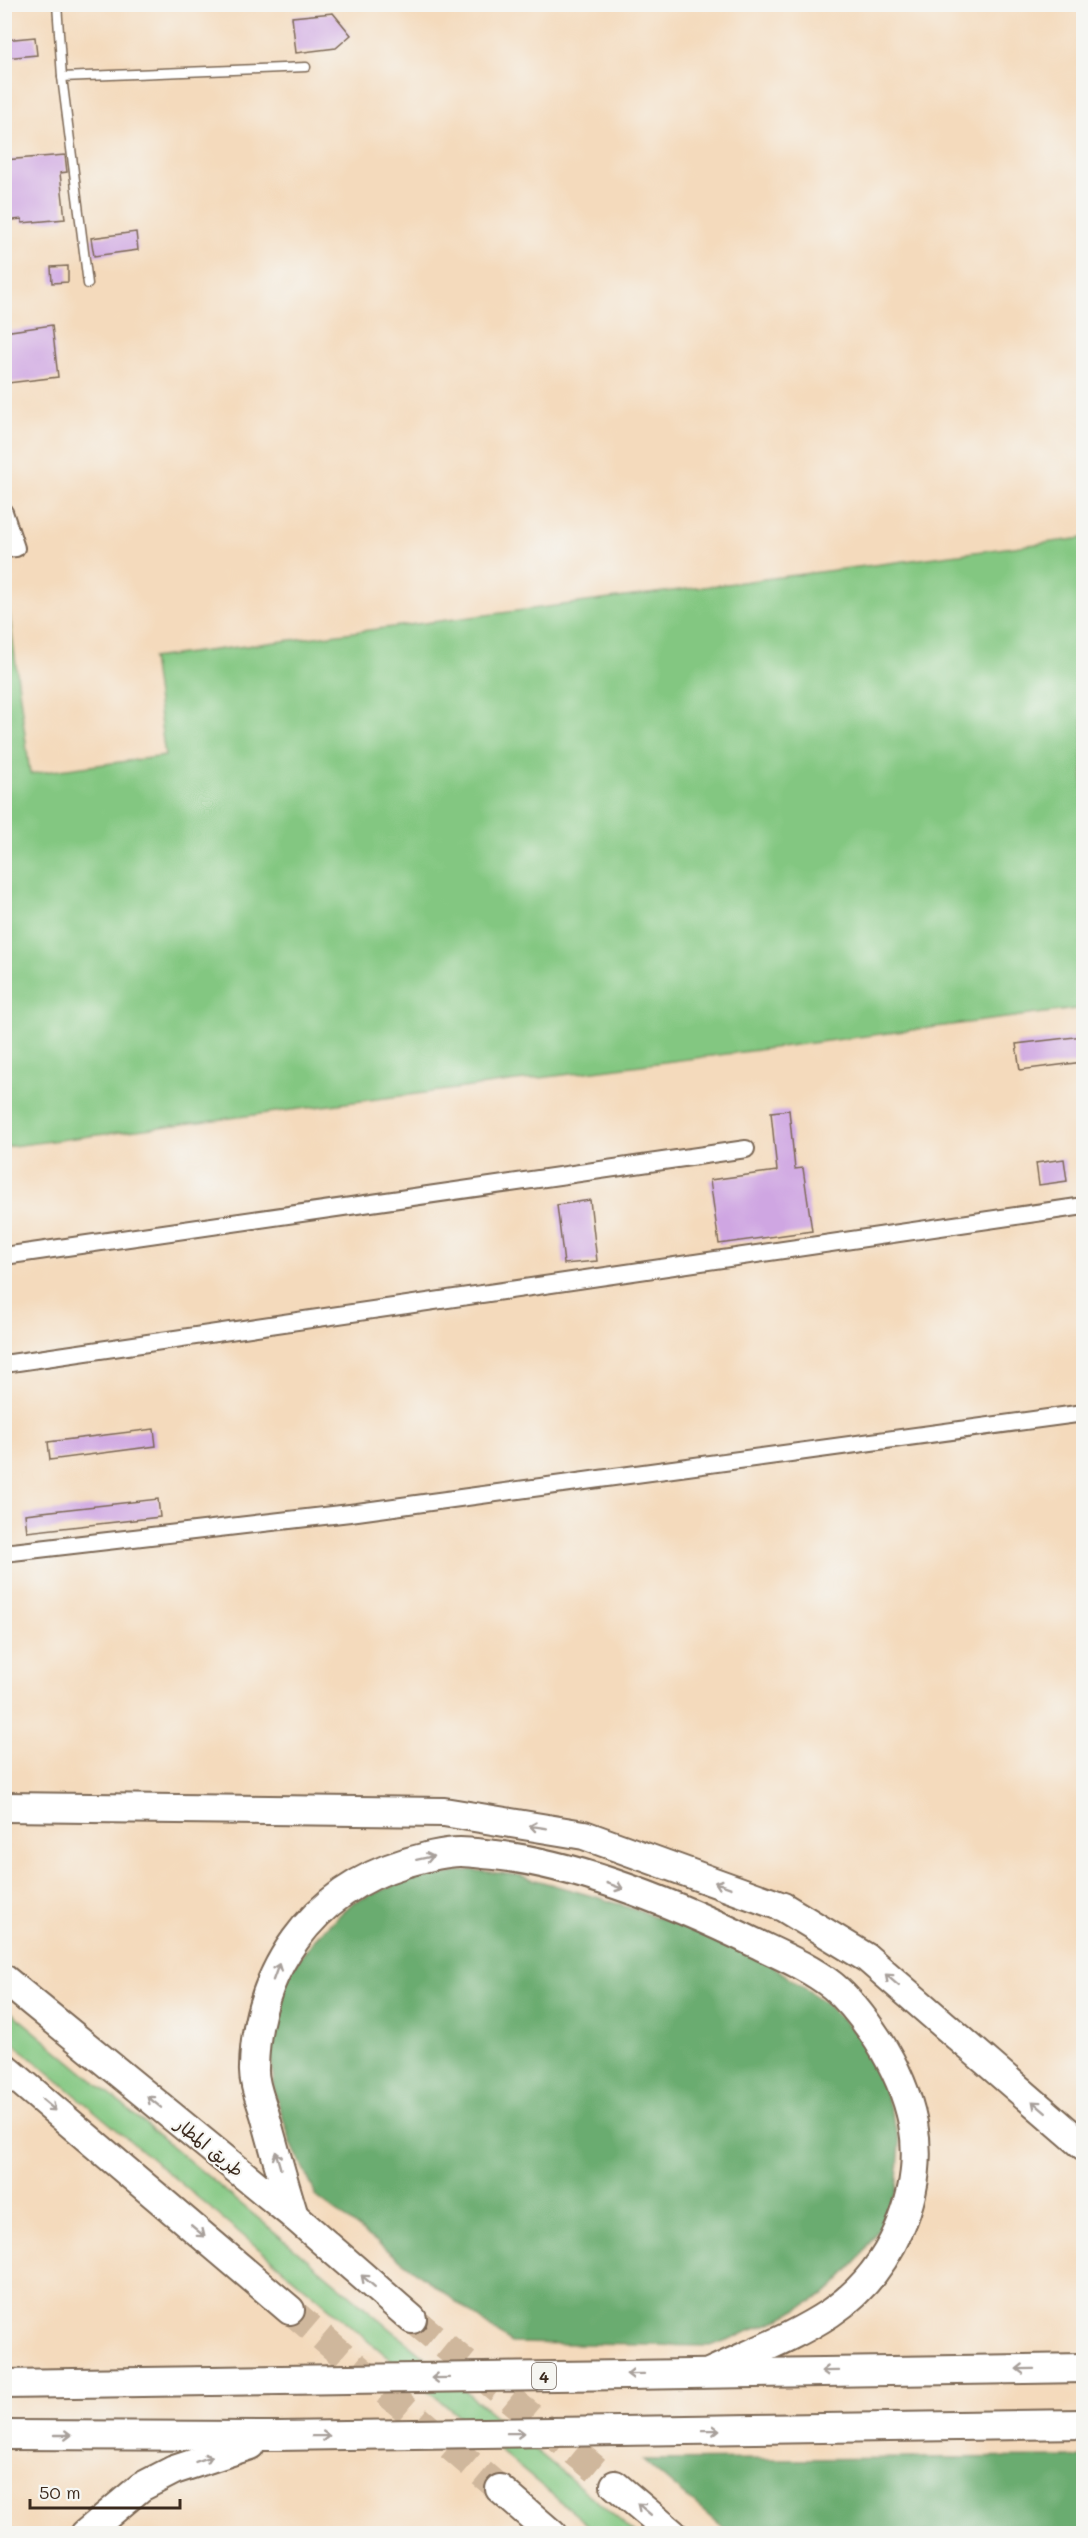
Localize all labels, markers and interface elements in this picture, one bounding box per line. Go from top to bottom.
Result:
one-way arrow [528,1822,548,1833]
one-way arrow [414,1852,434,1863]
one-way arrow [714,1879,733,1890]
one-way arrow [605,1881,624,1892]
one-way arrow [272,1963,283,1982]
one-way arrow [885,1973,900,1987]
one-way arrow [146,2095,162,2108]
one-way arrow [41,2098,56,2112]
one-way arrow [1031,2101,1047,2114]
street label: طريق المطار [169,2111,249,2182]
one-way arrow [272,2151,283,2170]
one-way arrow [190,2224,205,2238]
one-way arrow [361,2274,376,2288]
road number: 4 [532,2363,556,2389]
one-way arrow [1016,2363,1036,2375]
one-way arrow [821,2365,841,2377]
one-way arrow [626,2368,646,2379]
one-way arrow [431,2373,451,2384]
one-way arrow [700,2424,720,2436]
one-way arrow [505,2427,525,2439]
one-way arrow [52,2430,72,2441]
one-way arrow [310,2430,330,2442]
one-way arrow [195,2453,213,2464]
scale bar [30,2472,180,2510]
text: 50 m [39,2480,81,2504]
one-way arrow [637,2502,652,2516]

